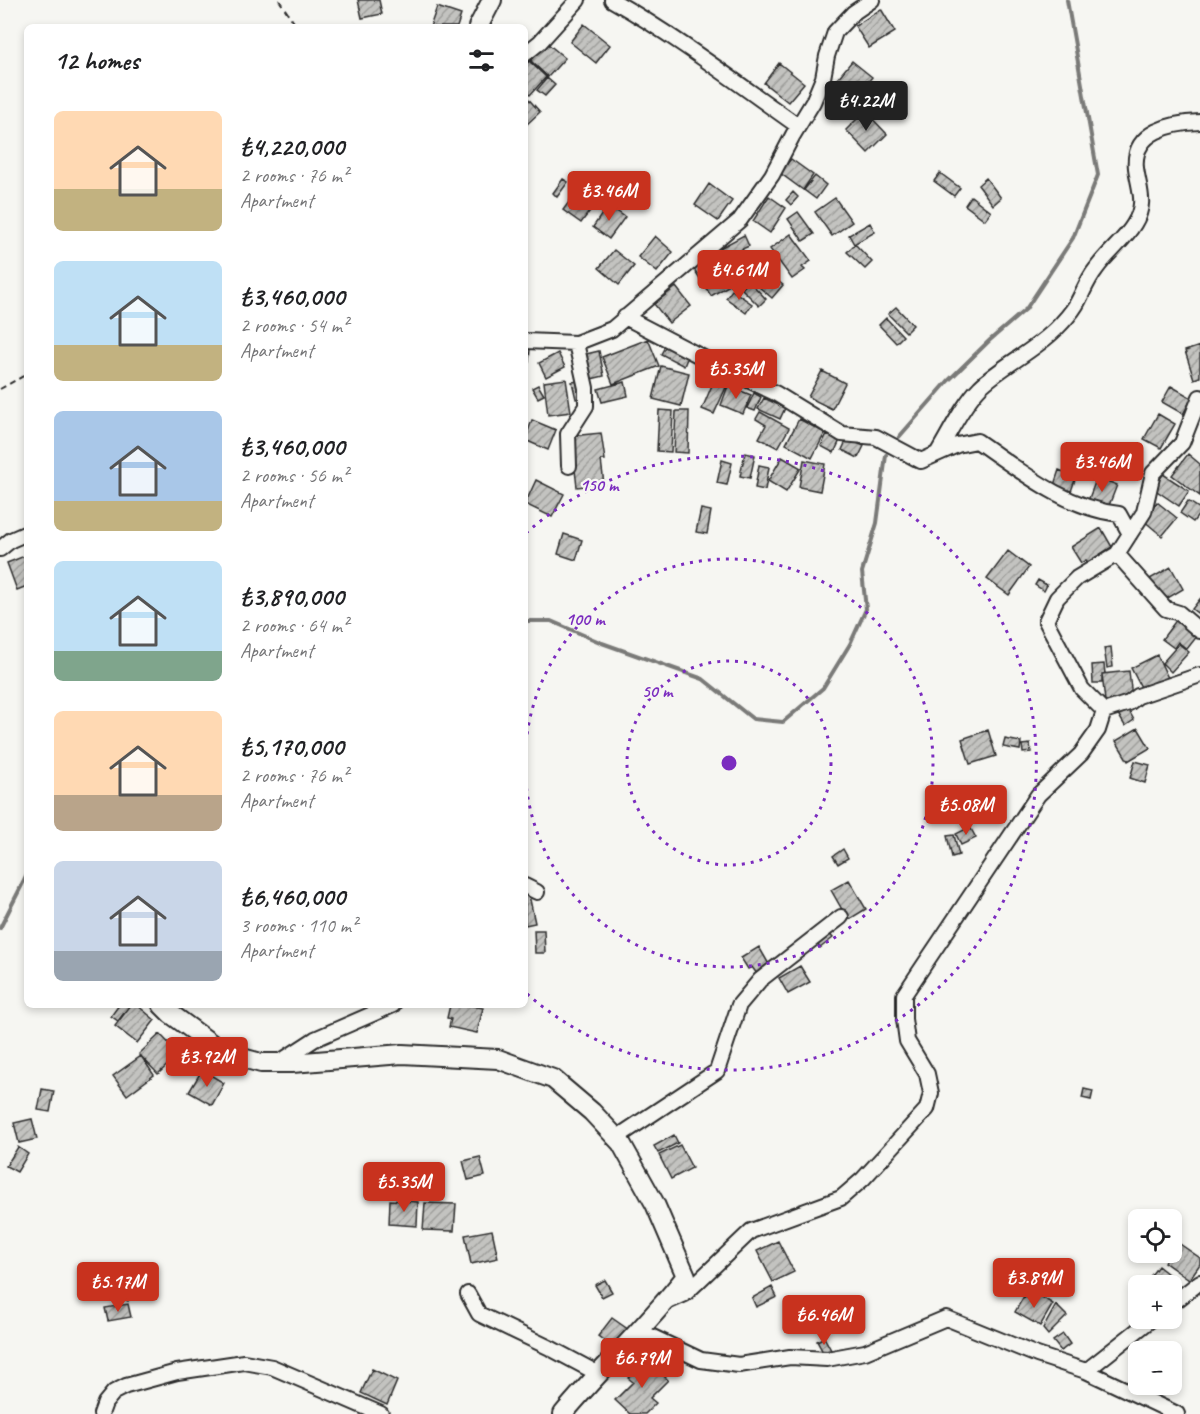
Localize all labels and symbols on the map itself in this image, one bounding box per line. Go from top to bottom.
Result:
pin: ₺4.22M [817,81,915,132]
pin: ₺3.46M [560,171,658,222]
pin: ₺4.61M [690,250,788,301]
pin: ₺5.35M [687,349,785,400]
pin: ₺3.46M [1053,442,1151,493]
text: 150 m [580,474,620,496]
text: 100 m [566,608,606,630]
text: 50 m [642,680,674,702]
centre of rings [719,753,739,773]
pin: ₺5.08M [917,785,1015,836]
pin: ₺3.92M [158,1037,256,1088]
pin: ₺5.35M [355,1162,453,1213]
pin: ₺3.89M [985,1258,1083,1309]
pin: ₺5.17M [69,1262,167,1313]
pin: ₺6.46M [775,1295,873,1346]
pin: ₺6.79M [593,1338,691,1389]

